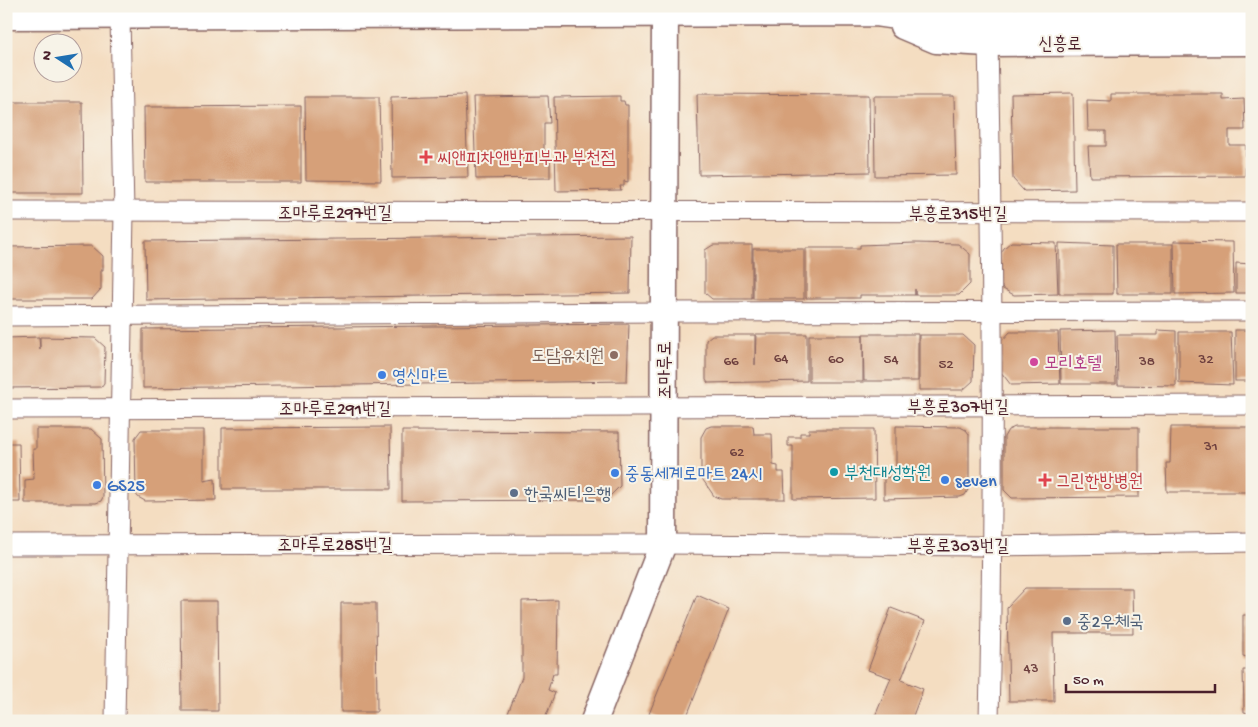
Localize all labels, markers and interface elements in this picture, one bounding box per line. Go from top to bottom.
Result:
north arrow [32,32,82,82]
street label: 신흥로 [1038,34,1082,56]
text: N [38,50,57,62]
place label: 씨앤피차앤박피부과 부천점 [437,149,616,170]
marker: 씨앤피차앤박피부과 부천점 [419,150,433,164]
street label: 조마루로297번길 [278,204,393,225]
street label: 부흥로315번길 [909,204,1008,226]
street label: 조마루로 [656,341,677,399]
place label: 도담유치원 [532,347,604,368]
marker: 도담유치원 [608,349,620,361]
house number: 64 [774,350,788,368]
house number: 60 [828,351,845,369]
house number: 54 [884,351,899,369]
house number: 32 [1197,351,1214,369]
house number: 66 [723,353,739,371]
house number: 38 [1138,353,1155,371]
place label: 모리호텔 [1044,354,1102,375]
house number: 52 [938,356,954,374]
marker: 모리호텔 [1028,356,1040,368]
place label: 영신마트 [392,367,450,388]
marker: 영신마트 [376,369,388,381]
street label: 부흥로307번길 [907,397,1009,419]
street label: 조마루로291번길 [279,400,392,421]
house number: 31 [1203,438,1218,456]
house number: 62 [730,444,744,462]
place label: 부천대성학원 [844,464,931,485]
place label: 중동세계로마트 24시 [625,465,762,486]
marker: 부천대성학원 [828,466,840,478]
marker: 중동세계로마트 24시 [609,467,621,479]
place label: seven [955,472,997,493]
place label: 그린한방병원 [1056,472,1143,493]
marker: 그린한방병원 [1038,473,1052,487]
marker: seven [939,474,951,486]
place label: GS25 [107,477,145,498]
marker: GS25 [91,479,103,491]
place label: 한국씨티은행 [524,485,611,506]
marker: 한국씨티은행 [508,487,520,499]
street label: 조마루로285번길 [277,536,393,557]
street label: 부흥로303번길 [907,536,1009,558]
place label: 중2우체국 [1077,613,1144,634]
marker: 중2우체국 [1061,615,1073,627]
house number: 43 [1024,660,1039,678]
scale bar [1066,662,1214,694]
text: 50 m [1073,672,1104,690]

